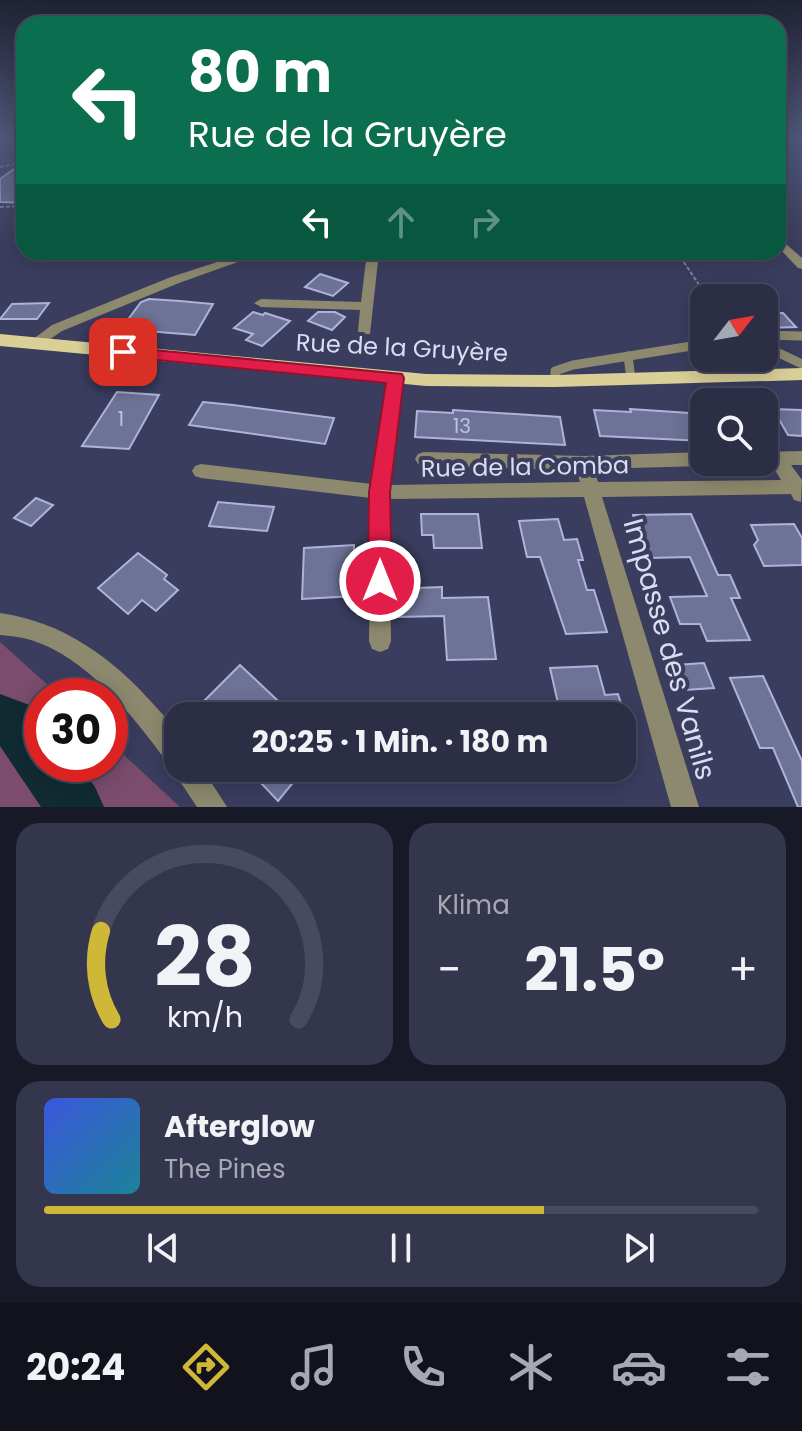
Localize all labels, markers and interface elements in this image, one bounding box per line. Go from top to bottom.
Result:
text: 80 m [188,33,332,112]
icon: left [56,48,160,152]
text: Rue de la Gruyère [188,109,507,160]
icon: left [295,200,339,244]
icon: ahead [379,200,423,244]
icon: right [463,200,507,244]
north arrow [690,284,778,372]
map controls [690,284,778,476]
pin [89,318,157,386]
street label: Rue de la Gruyère [295,325,509,370]
icon: arrive [101,330,145,374]
button: search [690,388,778,476]
house number: 1 [118,405,124,433]
house number: 13 [453,412,471,440]
street label: Rue de la Comba [421,448,629,485]
street label: Impasse des Vanils [614,514,726,784]
position arrow [338,539,422,623]
speed limit sign: 30 [24,678,128,782]
text: 20:25 · 1 Min. · 180 m [252,720,548,763]
text: Klima [437,887,510,923]
text: 28 [154,899,255,1015]
text: 21.5° [524,928,665,1012]
text: − [437,939,461,1000]
text: + [728,939,758,1000]
text: km/h [166,997,243,1037]
text: Afterglow [164,1105,315,1148]
text: The Pines [164,1151,286,1187]
icon: previous [141,1226,185,1270]
icon: pause [379,1226,423,1270]
icon: next [617,1226,661,1270]
icon: directions [178,1339,234,1395]
icon: music [286,1339,342,1395]
icon: phone [395,1339,451,1395]
icon: climate [503,1339,559,1395]
icon: car [611,1339,667,1395]
icon: filters [720,1339,776,1395]
text: 20:24 [26,1342,125,1393]

